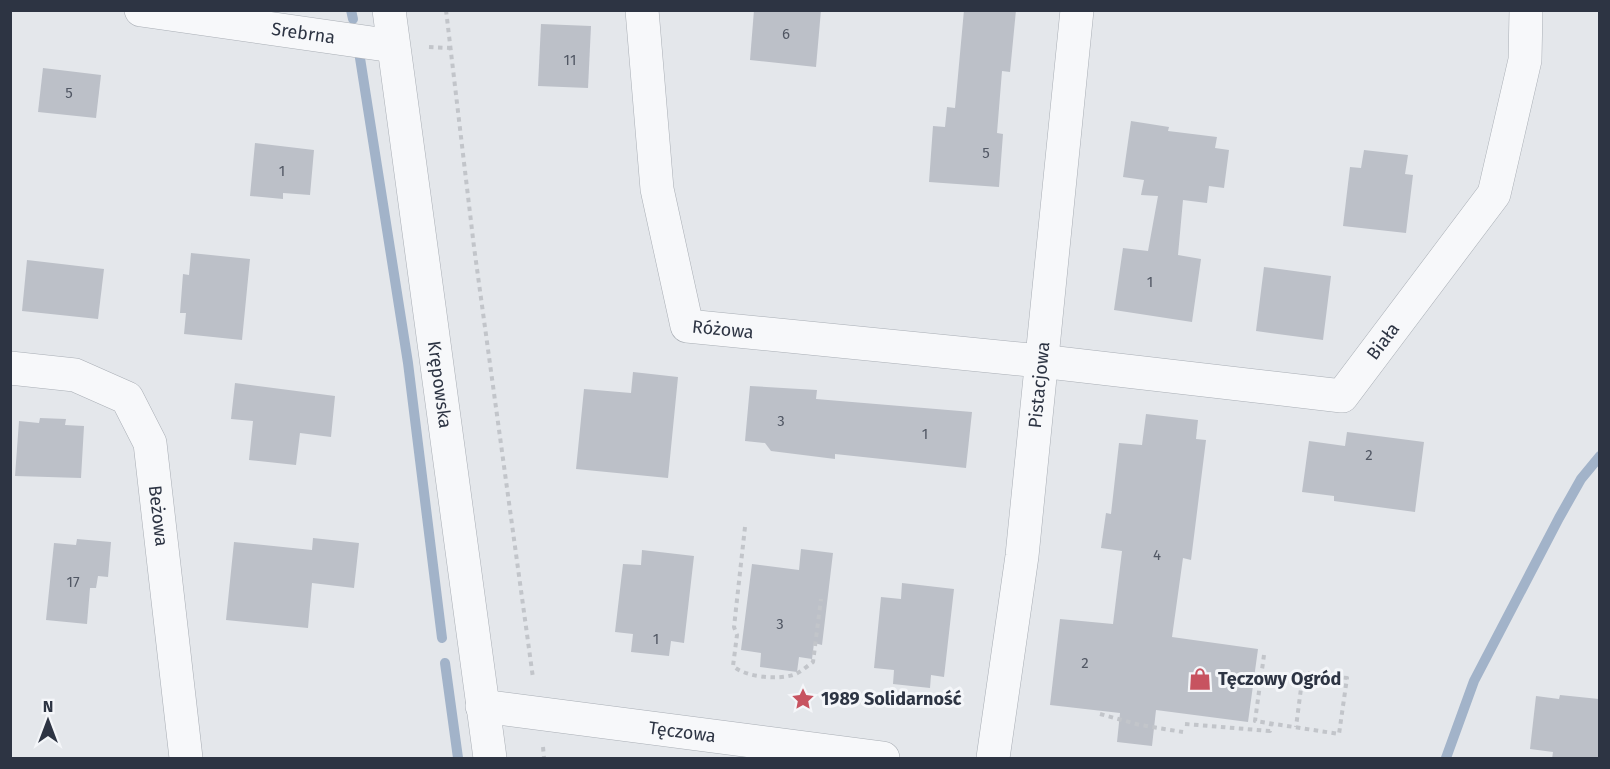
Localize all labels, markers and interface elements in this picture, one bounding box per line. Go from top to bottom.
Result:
street label: Srebrna [270,18,337,49]
house number: 6 [782,25,790,43]
house number: 11 [564,51,576,69]
house number: 5 [65,84,73,102]
house number: 5 [982,144,990,162]
house number: 1 [279,162,285,180]
house number: 1 [1147,273,1153,291]
street label: Różowa [691,316,755,344]
street label: Biała [1362,318,1404,364]
street label: Krępowska [423,339,456,430]
street label: Pistacjowa [1024,341,1055,429]
house number: 3 [777,412,785,430]
house number: 1 [922,425,928,443]
house number: 2 [1365,446,1373,464]
street label: Beżowa [144,484,173,548]
house number: 4 [1153,546,1161,564]
house number: 17 [66,573,80,591]
house number: 3 [776,615,784,633]
house number: 1 [653,630,659,648]
house number: 2 [1081,654,1089,672]
shop icon: Tęczowy Ogród [1187,666,1213,692]
place label: Tęczowy Ogród [1218,668,1341,690]
place icon: 1989 Solidarność [790,686,816,712]
place label: 1989 Solidarność [821,688,962,710]
north arrow [18,691,78,751]
text: N [43,697,53,716]
street label: Tęczowa [647,717,717,747]

